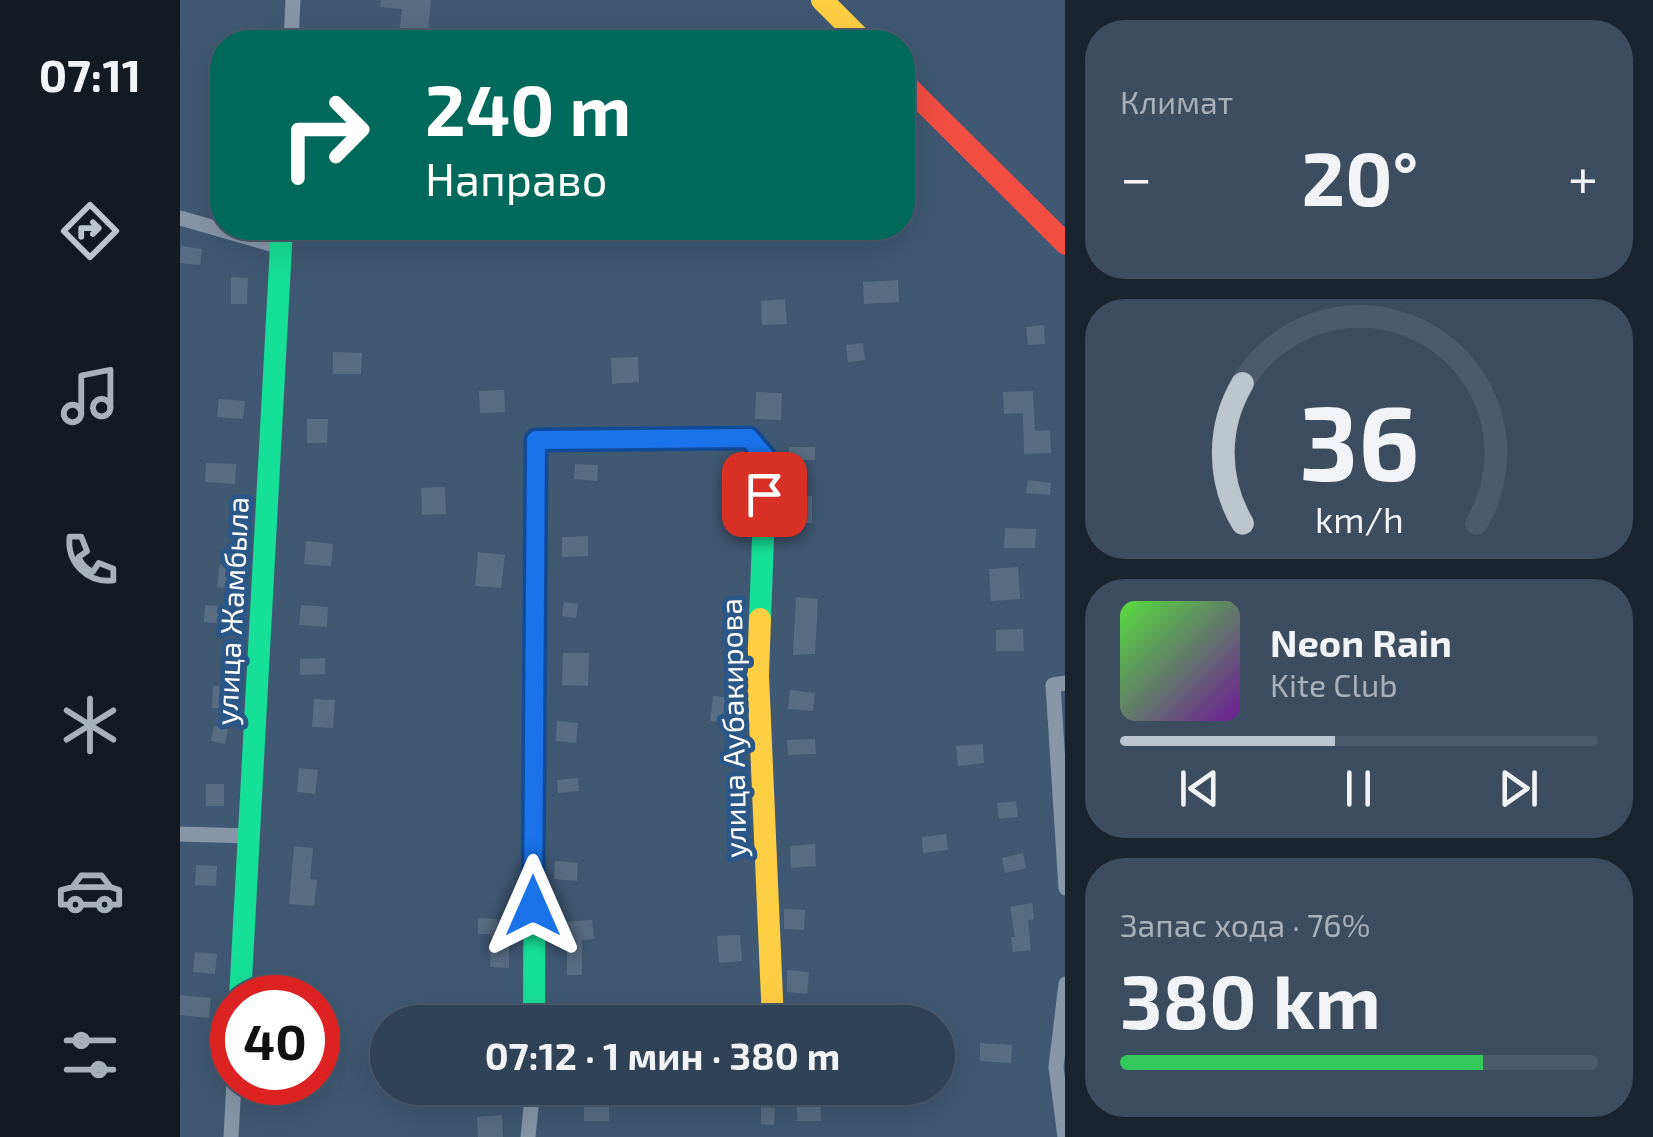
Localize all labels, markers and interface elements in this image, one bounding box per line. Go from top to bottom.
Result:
text: 07:11 [39,47,141,101]
text: 240 m [425,66,631,150]
icon: right [260,70,390,200]
text: Климат [1120,82,1233,120]
text: 20° [1302,131,1418,221]
text: − [1120,143,1152,209]
text: + [1568,143,1598,209]
text: Направо [425,151,607,205]
icon: directions [55,196,125,266]
icon: music [55,361,125,431]
text: 36 [1299,377,1419,502]
pin [722,452,807,537]
icon: arrive [737,467,792,522]
street label: улица Жамбыла [207,496,256,726]
text: km/h [1315,497,1403,540]
icon: phone [55,525,125,595]
street label: улица Аубакирова [712,598,753,858]
text: Neon Rain [1270,619,1452,665]
text: Kite Club [1270,665,1398,703]
icon: climate [55,690,125,760]
icon: previous [1172,761,1227,816]
icon: pause [1331,761,1386,816]
icon: next [1491,761,1546,816]
position arrow [481,854,585,958]
icon: car [55,855,125,925]
text: Запас хода · 76% [1120,905,1370,943]
text: 380 km [1120,954,1381,1044]
speed limit sign: 40 [210,975,340,1105]
icon: filters [55,1020,125,1090]
text: 07:12 · 1 мин · 380 m [485,1032,840,1078]

